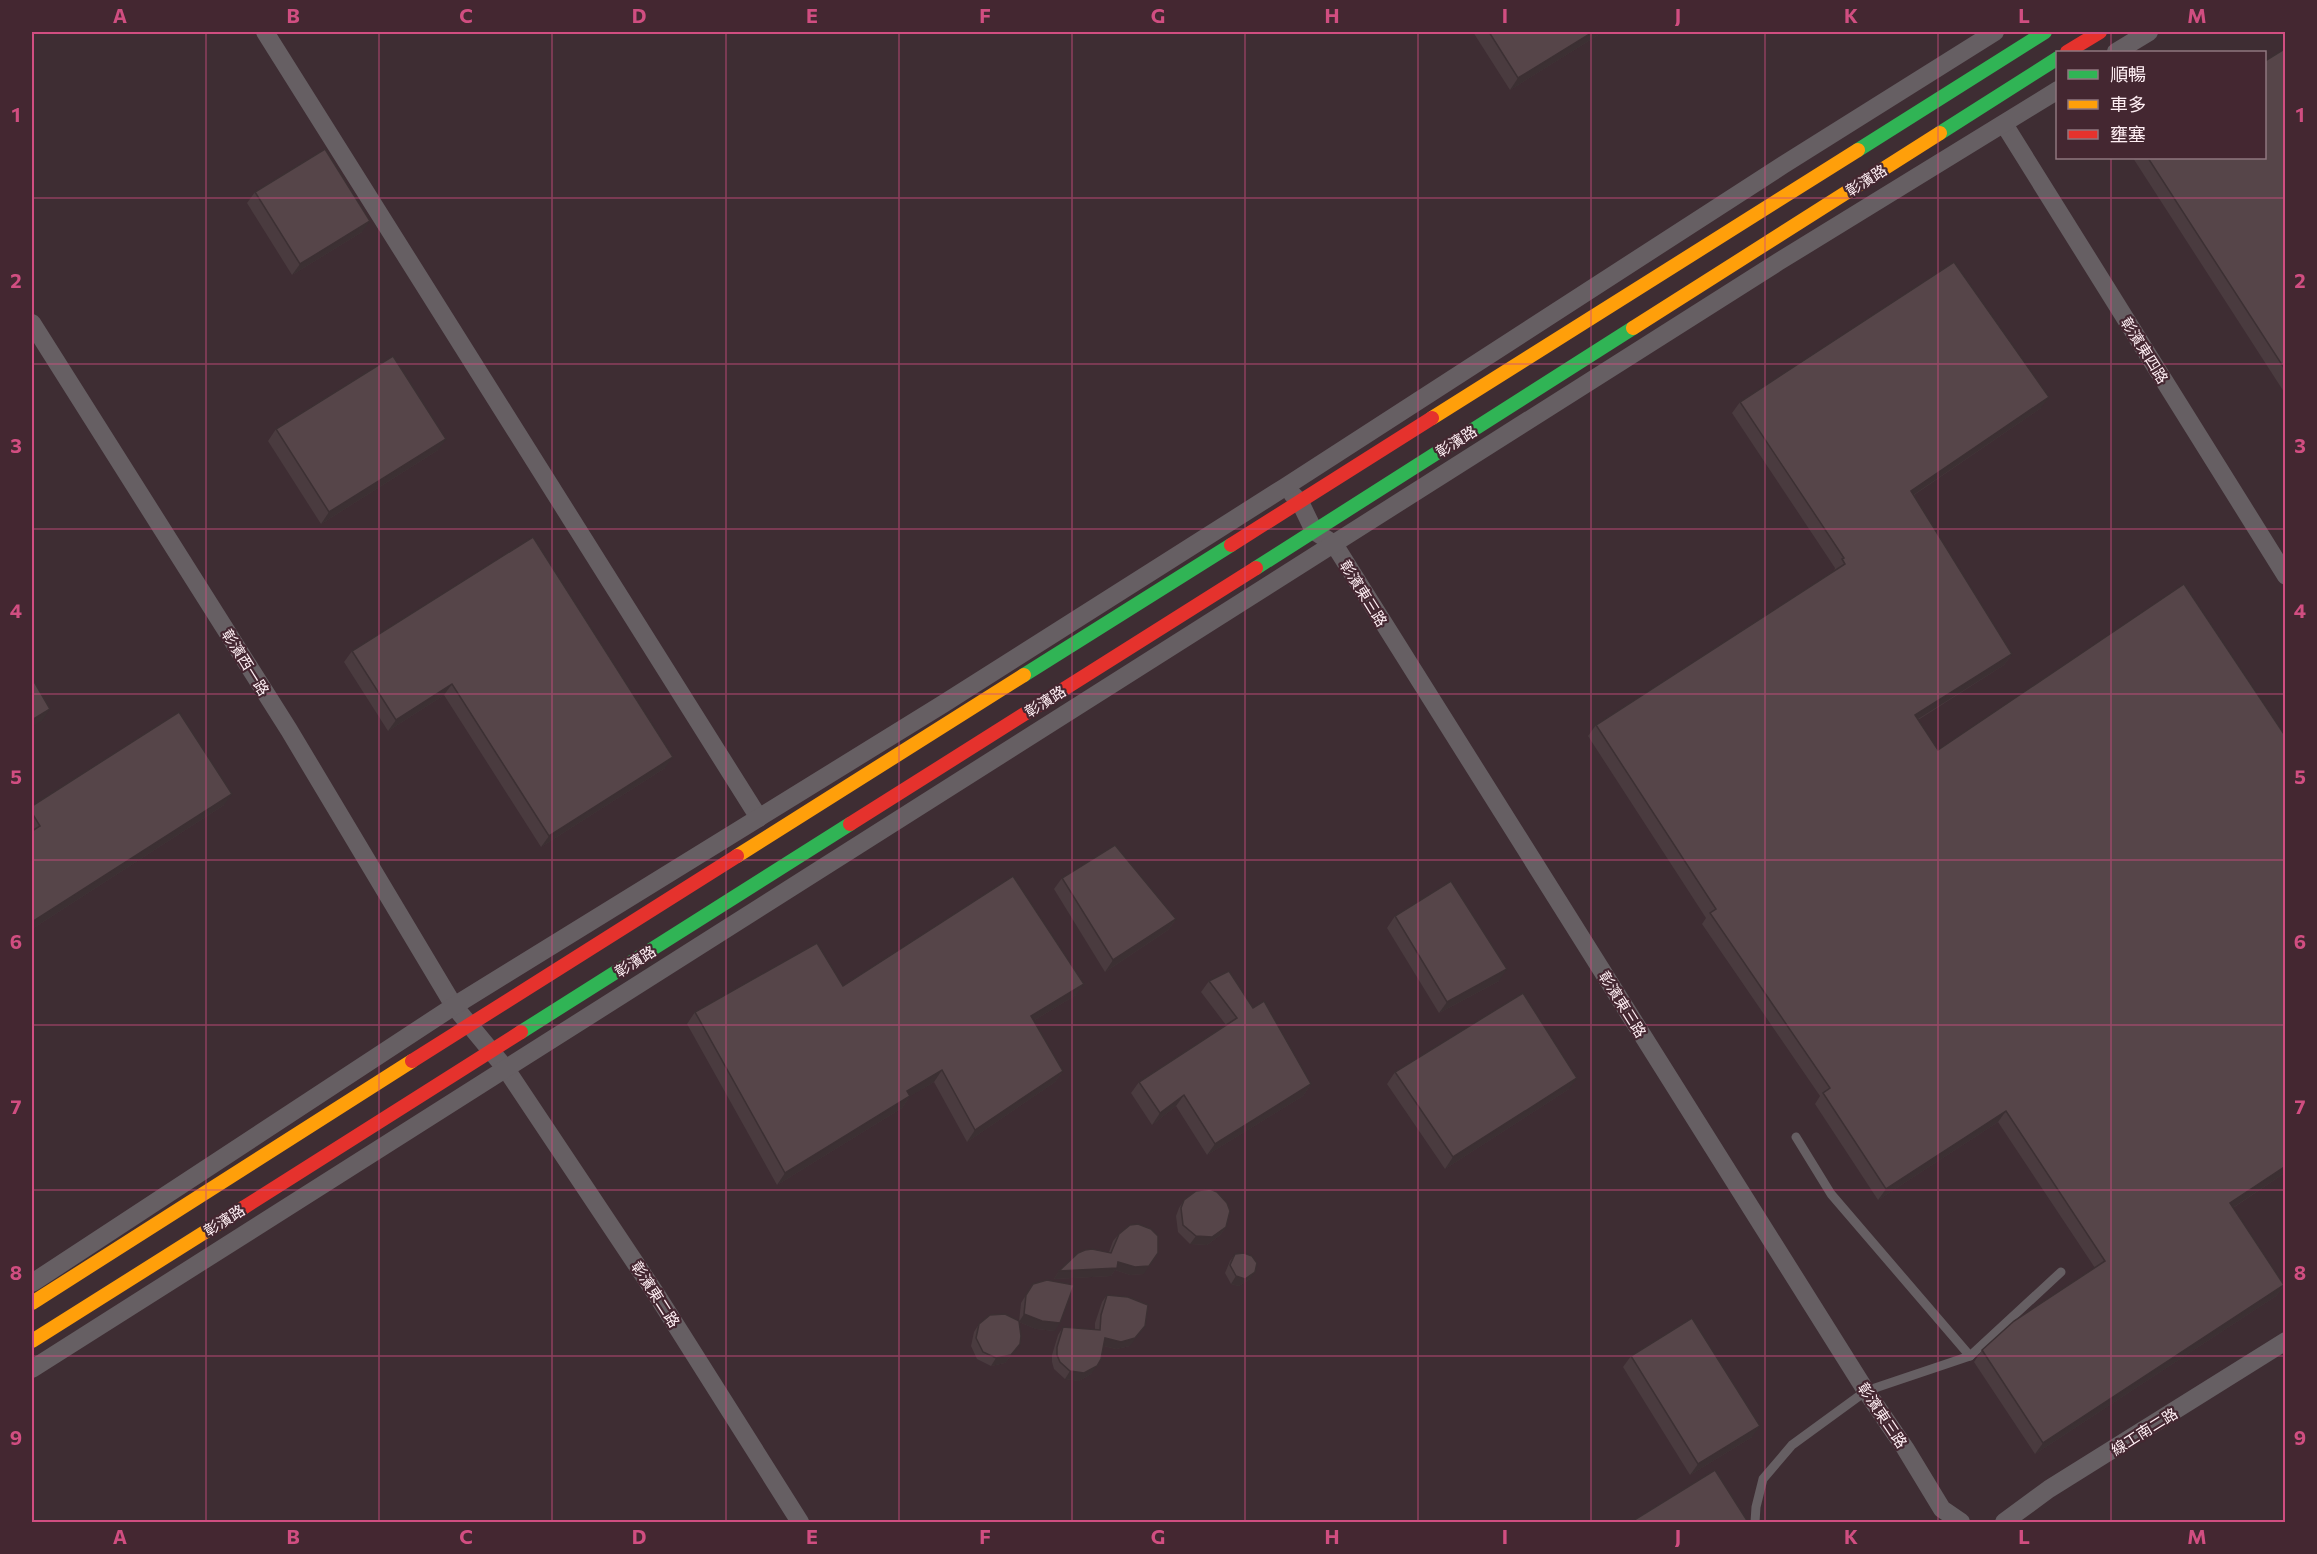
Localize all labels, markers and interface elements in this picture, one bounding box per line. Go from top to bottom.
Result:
text: A [113,3,127,27]
text: B [286,3,300,27]
text: C [459,3,473,27]
text: D [632,3,646,27]
text: E [806,3,818,27]
text: F [979,3,991,27]
text: G [1151,3,1165,27]
text: H [1325,3,1340,27]
text: I [1502,3,1508,27]
text: J [1675,3,1681,27]
text: K [1844,3,1858,27]
text: L [2018,3,2030,27]
text: M [2187,3,2207,27]
legend [2056,51,2266,159]
text: 順暢 [2110,63,2146,85]
text: 車多 [2110,93,2146,115]
text: 1 [11,102,21,126]
text: 1 [2295,102,2305,126]
text: 壅塞 [2110,123,2146,145]
street label: 彰濱路 [1842,160,1890,200]
text: 2 [10,268,22,292]
text: 2 [2294,268,2306,292]
street label: 彰濱東四路 [2117,313,2173,387]
street label: 彰濱路 [1432,421,1480,461]
text: 3 [10,433,22,457]
text: 3 [2294,433,2306,457]
street label: 彰濱東三路 [1336,556,1392,630]
text: 4 [10,598,22,622]
text: 4 [2294,598,2306,622]
street label: 彰濱西一路 [218,625,274,699]
street label: 彰濱路 [1021,681,1069,721]
text: 5 [10,764,22,788]
text: 5 [2294,764,2306,788]
text: 6 [10,929,22,953]
text: 6 [2294,929,2306,953]
street label: 彰濱路 [611,941,659,981]
street label: 彰濱東三路 [1595,967,1651,1041]
text: 7 [11,1094,22,1118]
text: 7 [2295,1094,2306,1118]
street label: 彰濱路 [200,1200,248,1240]
street label: 彰濱東二路 [628,1258,684,1330]
text: 8 [10,1260,22,1284]
text: 8 [2294,1260,2306,1284]
street label: 彰濱東三路 [1855,1379,1911,1451]
street label: 線工南二路 [2107,1403,2181,1459]
text: 9 [10,1425,22,1449]
text: 9 [2294,1425,2306,1449]
text: A [113,1524,127,1548]
text: B [286,1524,300,1548]
text: C [459,1524,473,1548]
text: D [632,1524,646,1548]
text: E [806,1524,818,1548]
text: F [979,1524,991,1548]
text: G [1151,1524,1165,1548]
text: H [1325,1524,1340,1548]
text: I [1502,1524,1508,1548]
text: J [1675,1524,1681,1548]
text: K [1844,1524,1858,1548]
text: L [2018,1524,2030,1548]
text: M [2187,1524,2207,1548]

